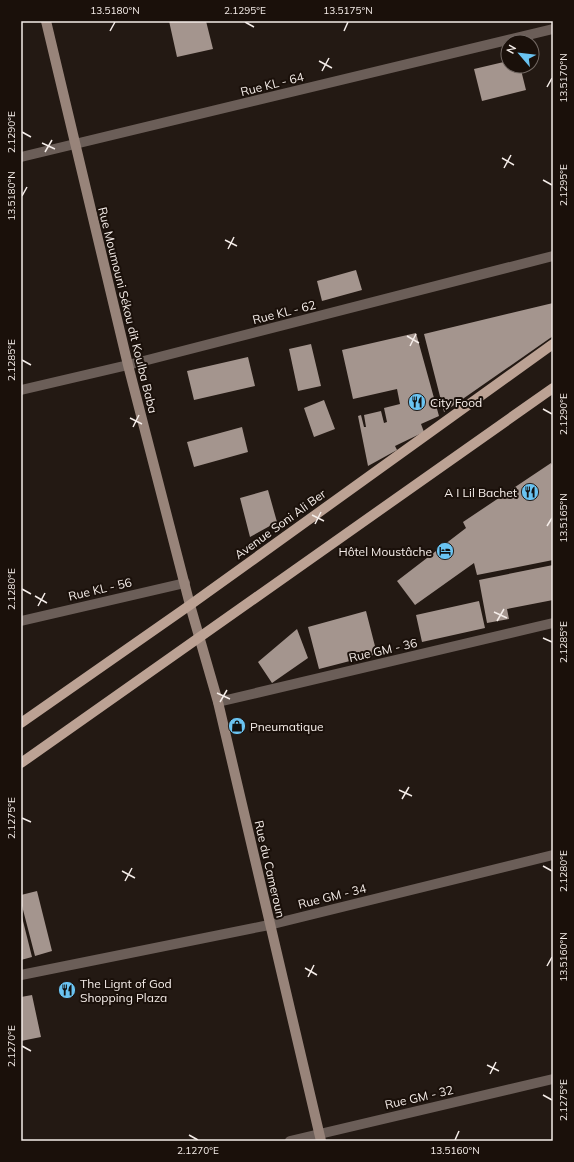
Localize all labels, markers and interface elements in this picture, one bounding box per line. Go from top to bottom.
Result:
text: 13.5180°N [90,4,140,17]
text: 2.1295°E [224,4,266,17]
text: 13.5175°N [323,4,373,17]
north arrow [500,34,540,74]
text: N [503,42,519,56]
text: 13.5170°N [557,53,570,103]
street label: Rue KL - 64 [239,69,305,99]
text: 2.1290°E [5,111,18,153]
text: 2.1295°E [557,164,570,206]
text: 13.5180°N [5,171,18,221]
street label: Rue Moumouni Sékou dit Koulba Baba [95,205,161,415]
street label: Rue KL - 62 [251,297,317,327]
text: 2.1285°E [5,339,18,381]
restaurant icon: City Food [407,392,427,412]
text: 2.1290°E [557,393,570,435]
place label: City Food [430,395,482,410]
restaurant icon: A I Lil Bachet [520,482,540,502]
place label: A I Lil Bachet [444,485,517,500]
street label: Avenue Soni Ali Ber [232,486,329,562]
text: 13.5165°N [557,493,570,543]
hotel icon: Hôtel Moustâche [435,541,455,561]
place label: Hôtel Moustâche [338,544,432,559]
text: 2.1280°E [5,568,18,610]
street label: Rue KL - 56 [67,574,133,604]
text: 2.1285°E [557,621,570,663]
street label: Rue GM - 36 [347,635,419,665]
shop icon: Pneumatique [227,716,247,736]
place label: Pneumatique [250,719,324,734]
text: 2.1275°E [5,797,18,839]
street label: Rue du Cameroun [251,819,289,919]
text: 2.1280°E [557,850,570,892]
street label: Rue GM - 34 [296,880,368,912]
text: 13.5160°N [557,932,570,982]
place label: The Lignt of God Shopping Plaza [80,976,172,1005]
restaurant icon: The Lignt of God Shopping Plaza [57,980,77,1000]
text: 2.1270°E [5,1025,18,1067]
text: 2.1275°E [557,1079,570,1121]
street label: Rue GM - 32 [383,1082,455,1112]
text: 2.1270°E [177,1144,219,1157]
text: 13.5160°N [430,1144,480,1157]

